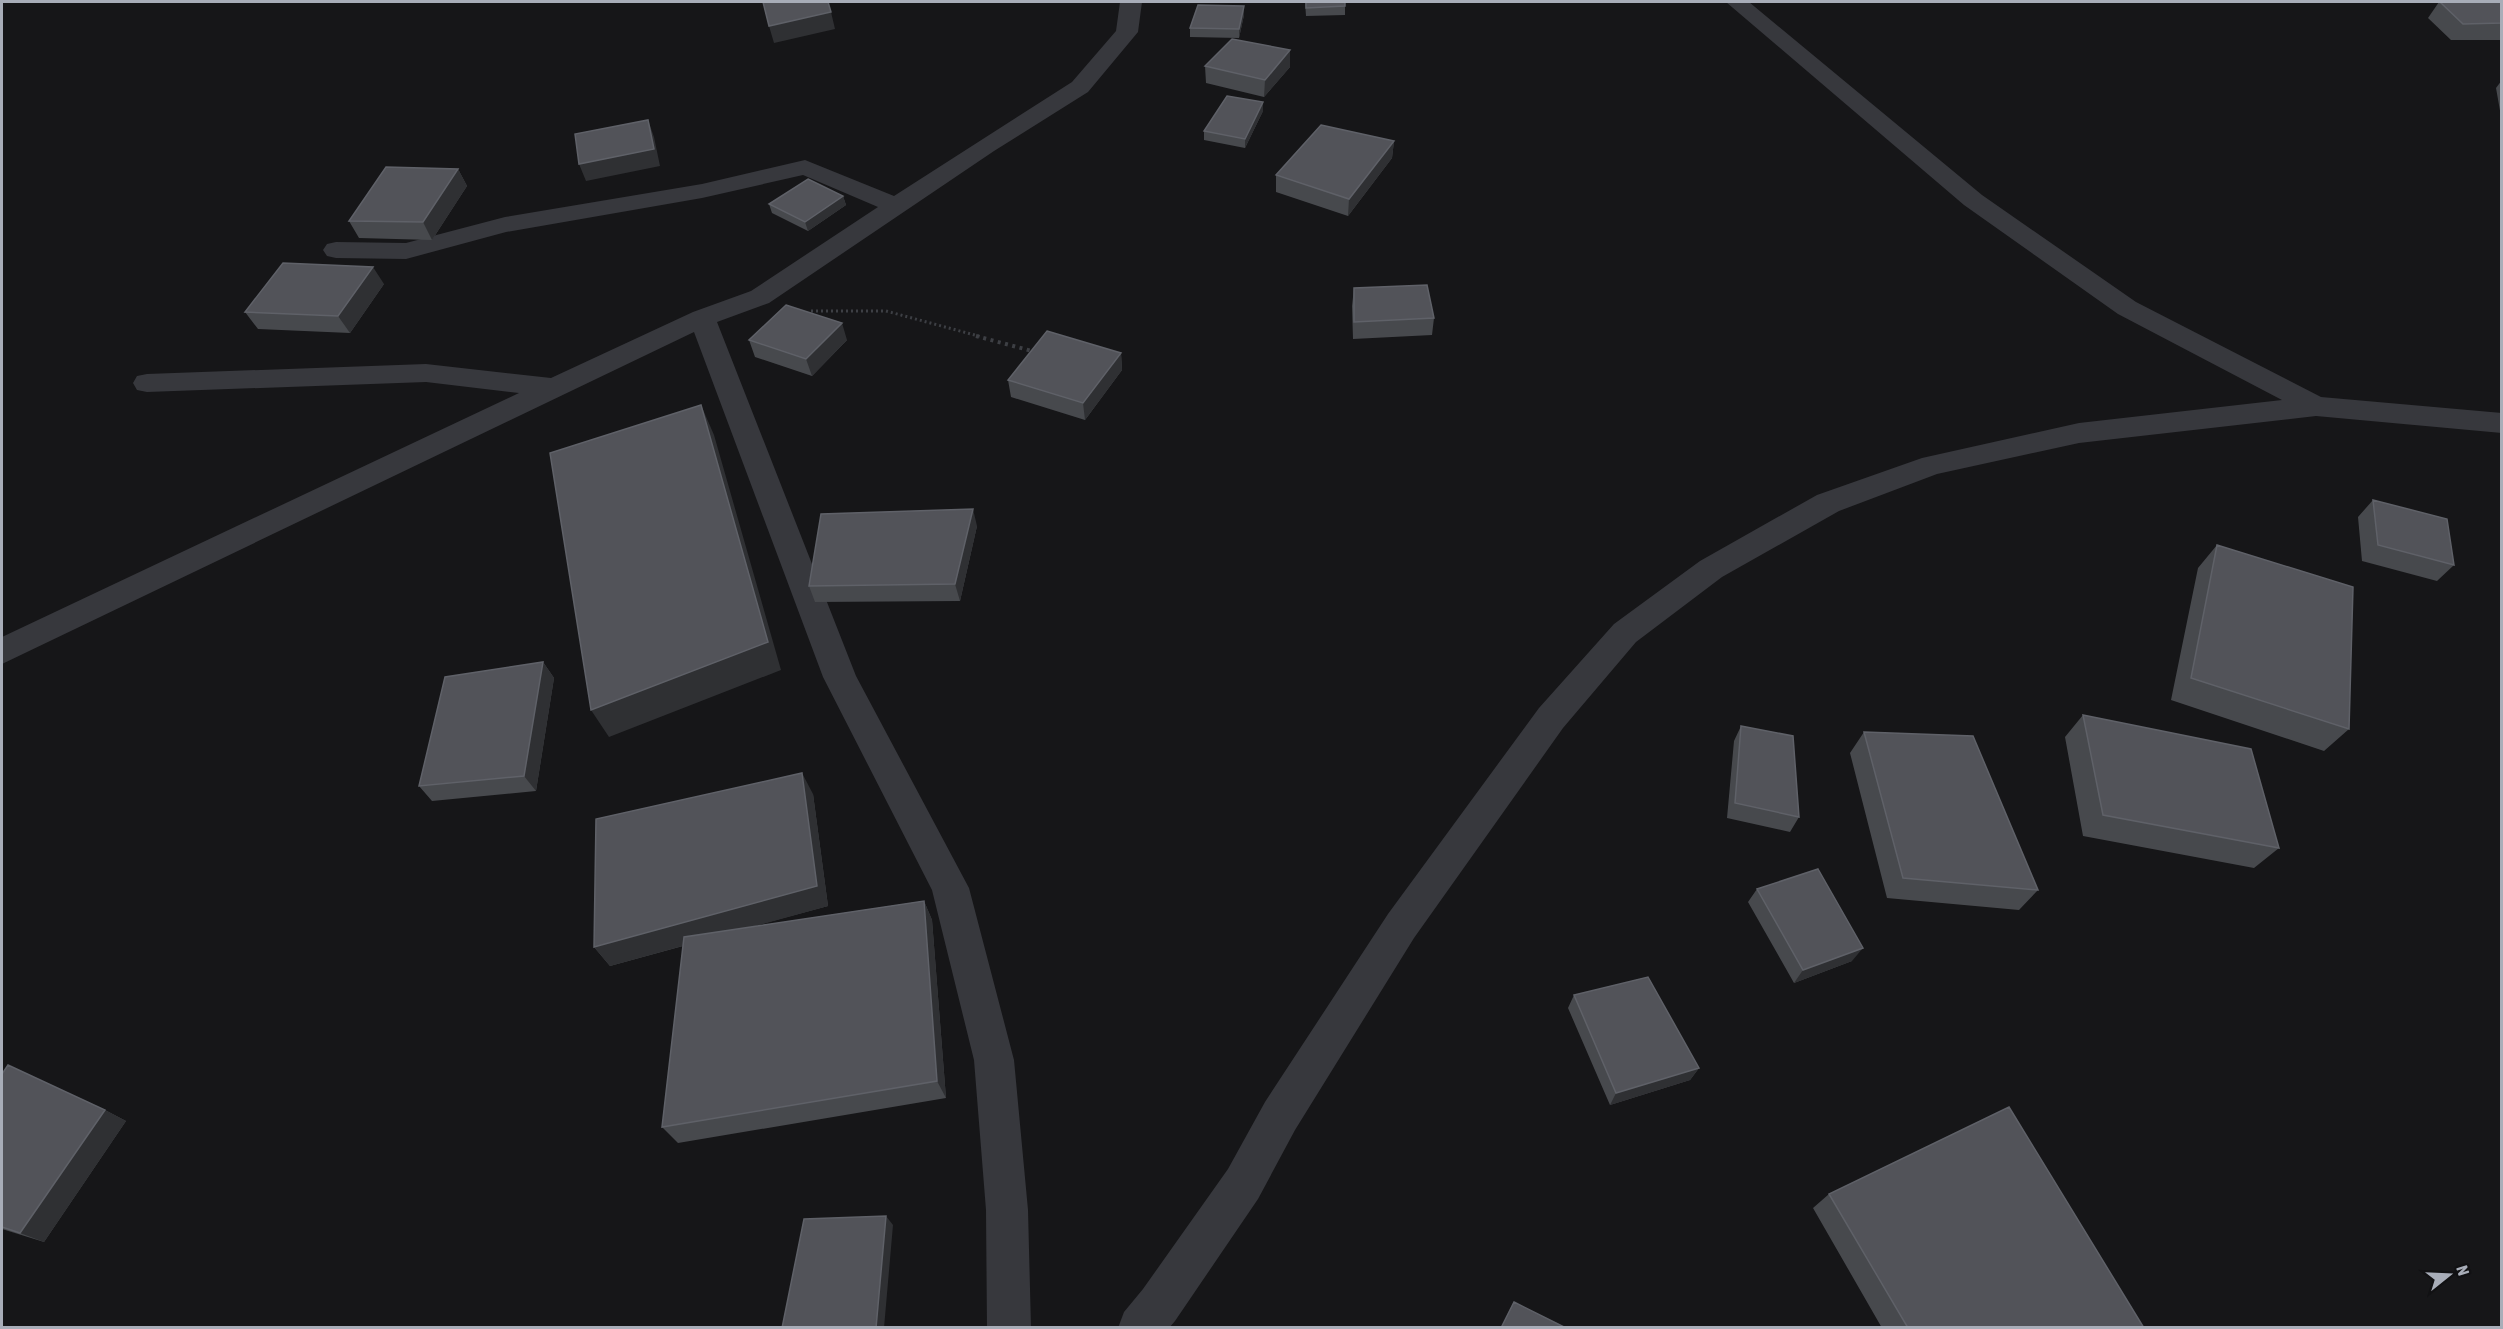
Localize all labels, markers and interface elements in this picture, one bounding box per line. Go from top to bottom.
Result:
north arrow [2419,1245,2479,1305]
text: N [2453,1263,2473,1278]

